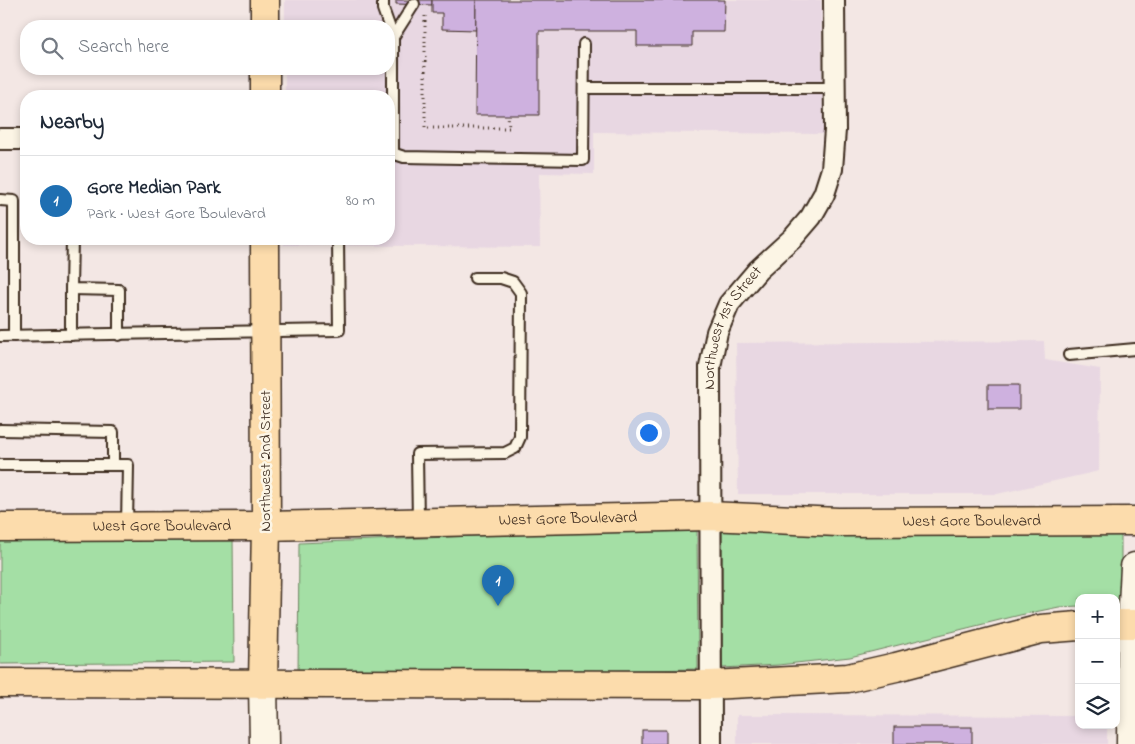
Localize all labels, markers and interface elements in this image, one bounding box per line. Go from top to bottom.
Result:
search box [20,20,395,75]
icon: search [38,34,66,62]
text: Search here [78,34,169,61]
text: Nearby [40,108,104,138]
text: Gore Median Park [87,175,221,202]
text: 1 [53,189,59,213]
text: 80 m [346,189,375,213]
text: Park · West Gore Boulevard [87,202,266,226]
street label: Northwest 1st Street [698,260,769,390]
street label: Northwest 2nd Street [254,390,278,532]
your location [636,420,662,446]
street label: West Gore Boulevard [498,506,637,533]
street label: West Gore Boulevard [902,509,1041,534]
street label: West Gore Boulevard [93,514,231,539]
pin: 1 [482,565,514,606]
map controls [1075,594,1120,729]
button: + [1075,594,1120,639]
button: − [1075,639,1120,684]
button: layers [1075,684,1120,729]

